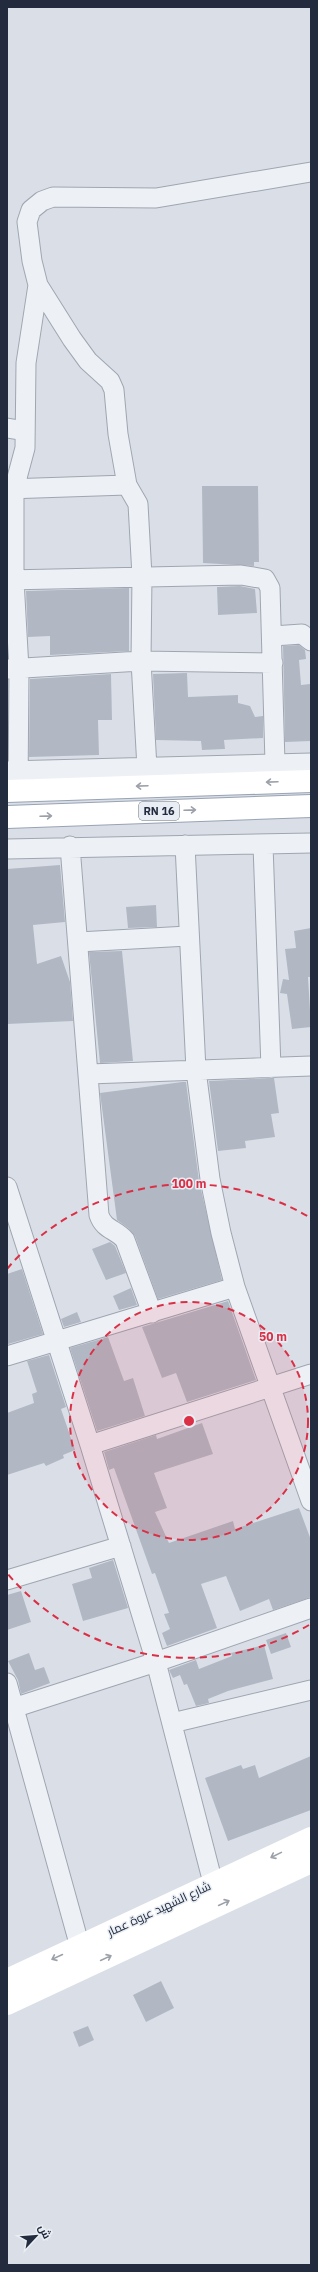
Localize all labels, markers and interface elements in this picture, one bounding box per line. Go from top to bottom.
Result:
one-way arrow [266,778,279,786]
one-way arrow [136,783,149,790]
road number: RN 16 [139,802,179,820]
one-way arrow [183,806,196,814]
one-way arrow [39,812,52,819]
text: 100 m [171,1176,207,1191]
text: 50 m [259,1329,287,1344]
centre of rings [182,1414,196,1428]
one-way arrow [270,1852,282,1859]
street label: شارع الشهيد عروة عمار [104,1878,213,1940]
one-way arrow [217,1899,229,1906]
one-way arrow [51,1954,63,1961]
one-way arrow [99,1954,111,1961]
north arrow [16,2216,56,2256]
text: ش [36,2222,54,2241]

